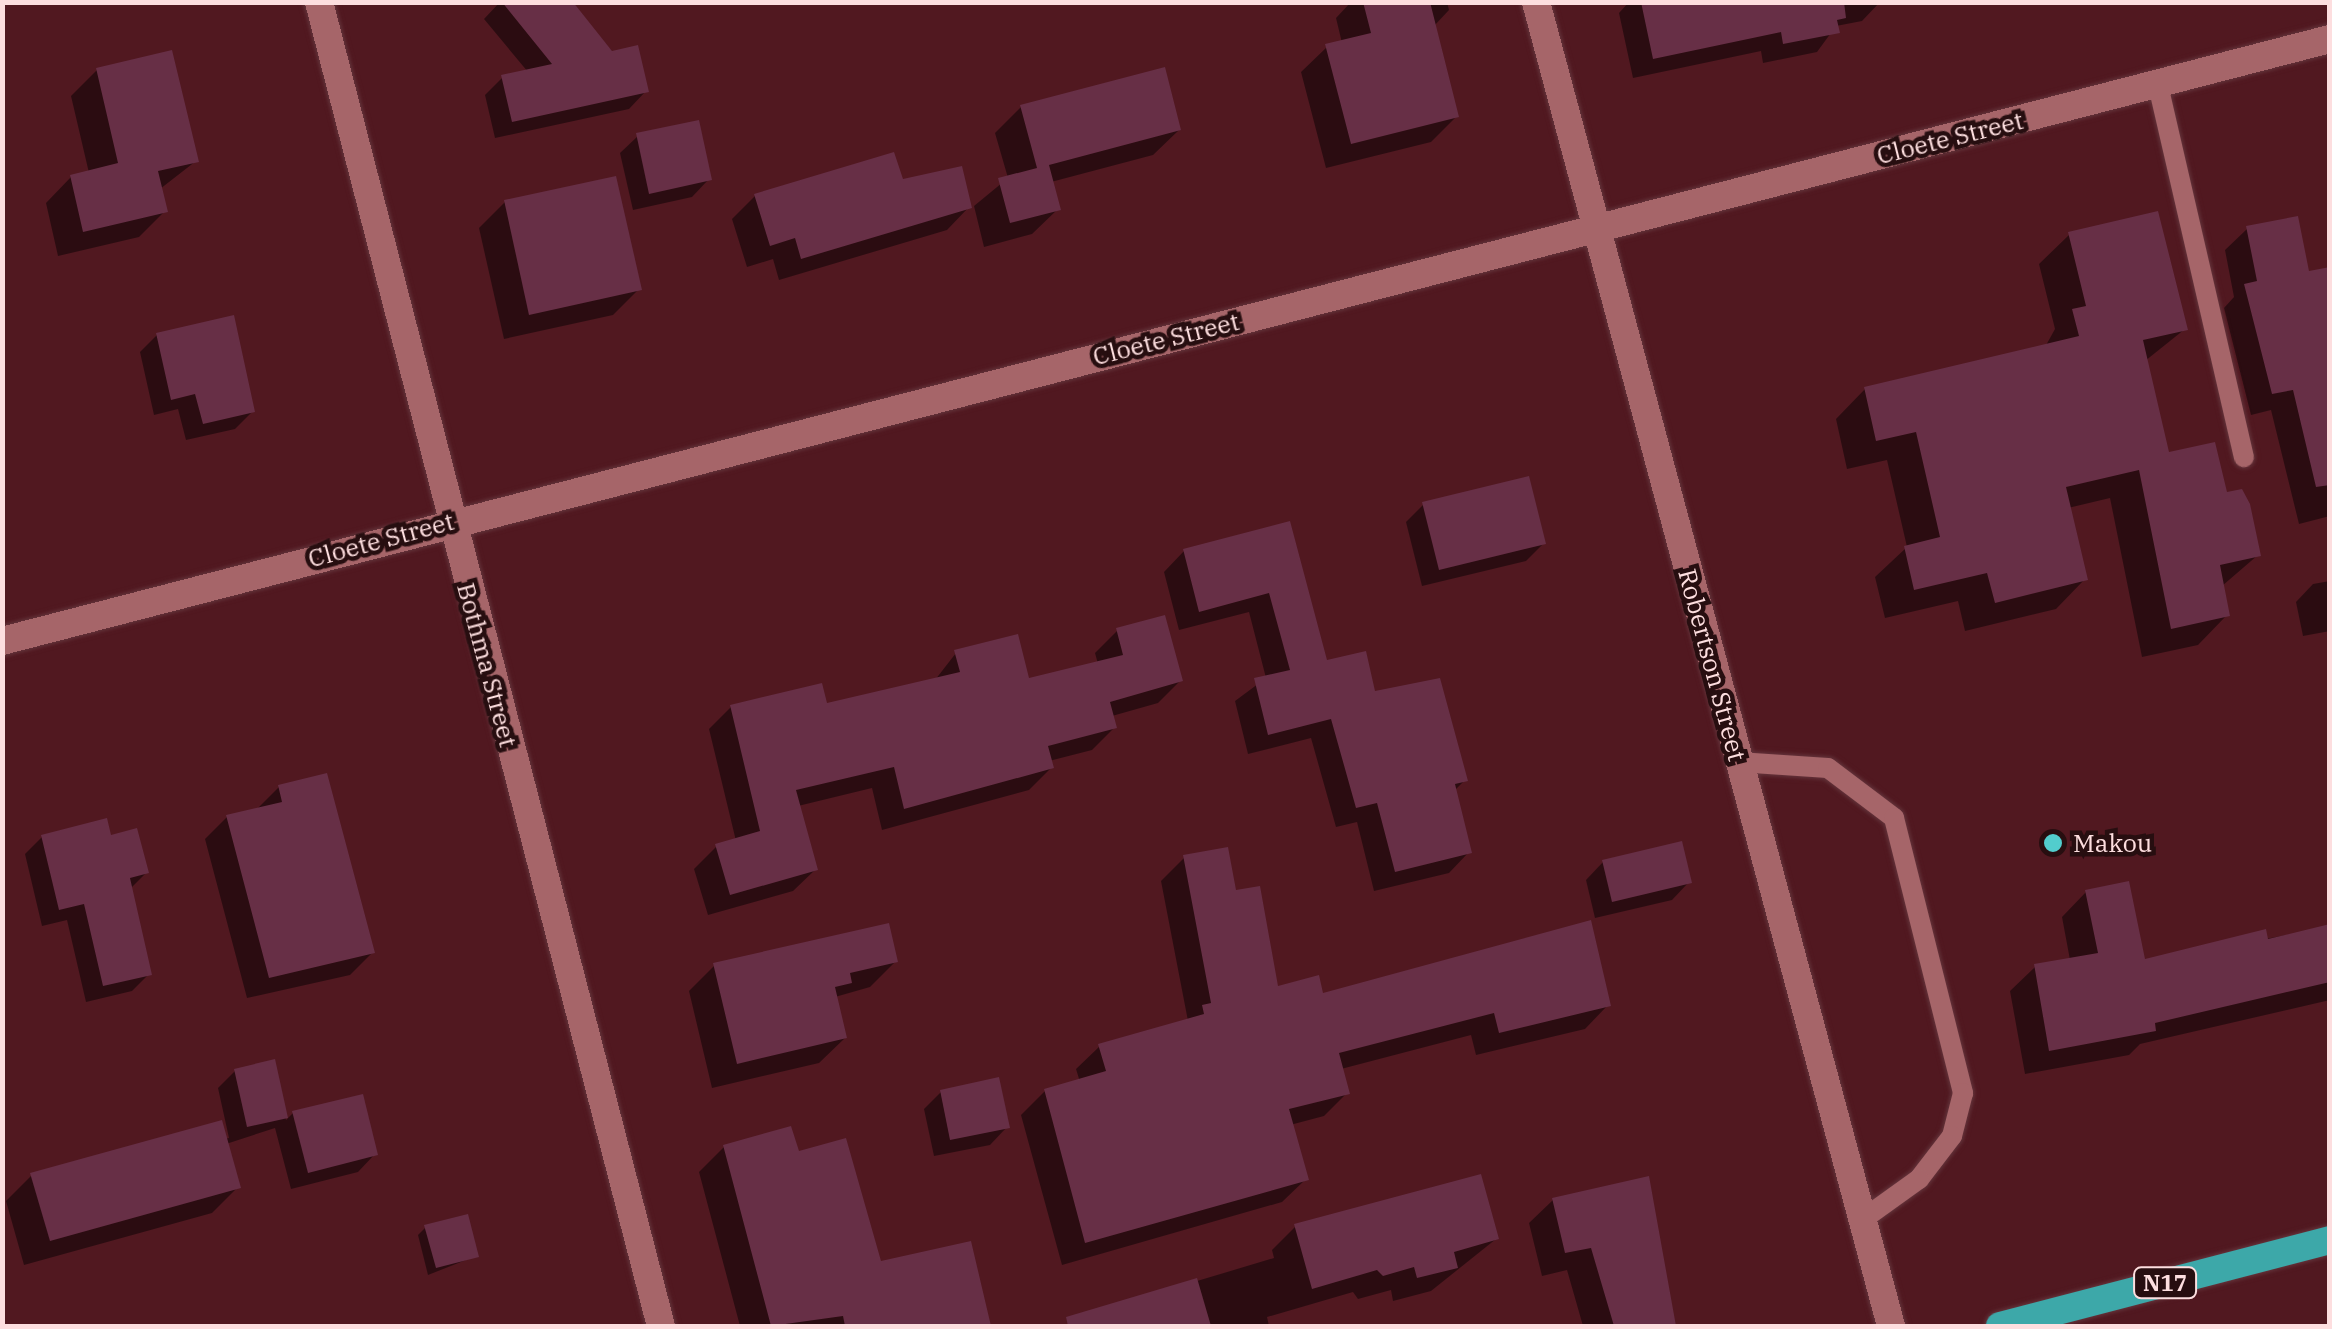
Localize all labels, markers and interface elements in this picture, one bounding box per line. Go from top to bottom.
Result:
street label: Cloete Street [1874,105,2026,171]
street label: Cloete Street [1090,306,1242,372]
street label: Cloete Street [305,506,457,574]
street label: Robertson Street [1672,566,1752,764]
street label: Bothma Street [451,580,523,750]
place label: Makou [2073,828,2152,858]
marker: Makou [2042,832,2064,854]
road number: N17 [2132,1266,2198,1300]

